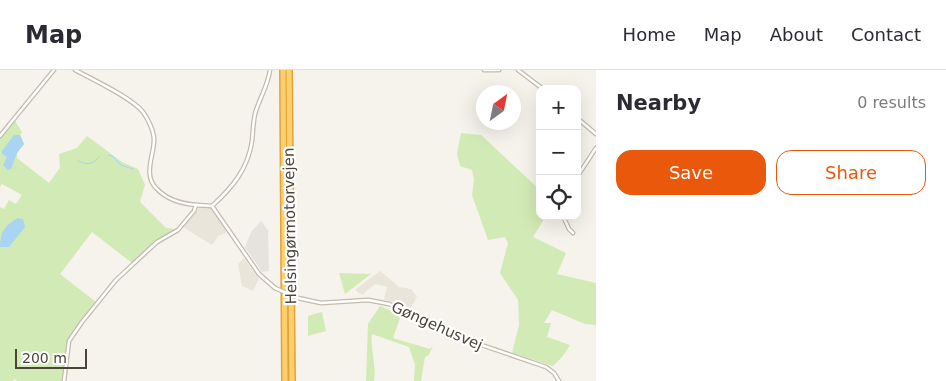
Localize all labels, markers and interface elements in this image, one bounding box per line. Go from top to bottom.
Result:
text: Map [25,21,82,49]
text: Home [623,24,676,45]
text: Map [704,24,742,45]
text: About [770,24,823,45]
text: Contact [851,24,921,45]
north arrow [476,85,521,130]
map controls [536,85,581,220]
button: + [536,85,581,130]
text: Nearby [616,91,701,115]
text: 0 results [857,93,926,112]
button: − [536,130,581,175]
street label: Helsingørmotorvejen [280,147,300,305]
button: Save [616,150,766,195]
button: Share [776,150,926,195]
button: locate [536,175,581,220]
street label: Gøngehusvej [388,298,486,354]
scale bar [15,346,88,369]
text: 200 m [22,350,67,366]

